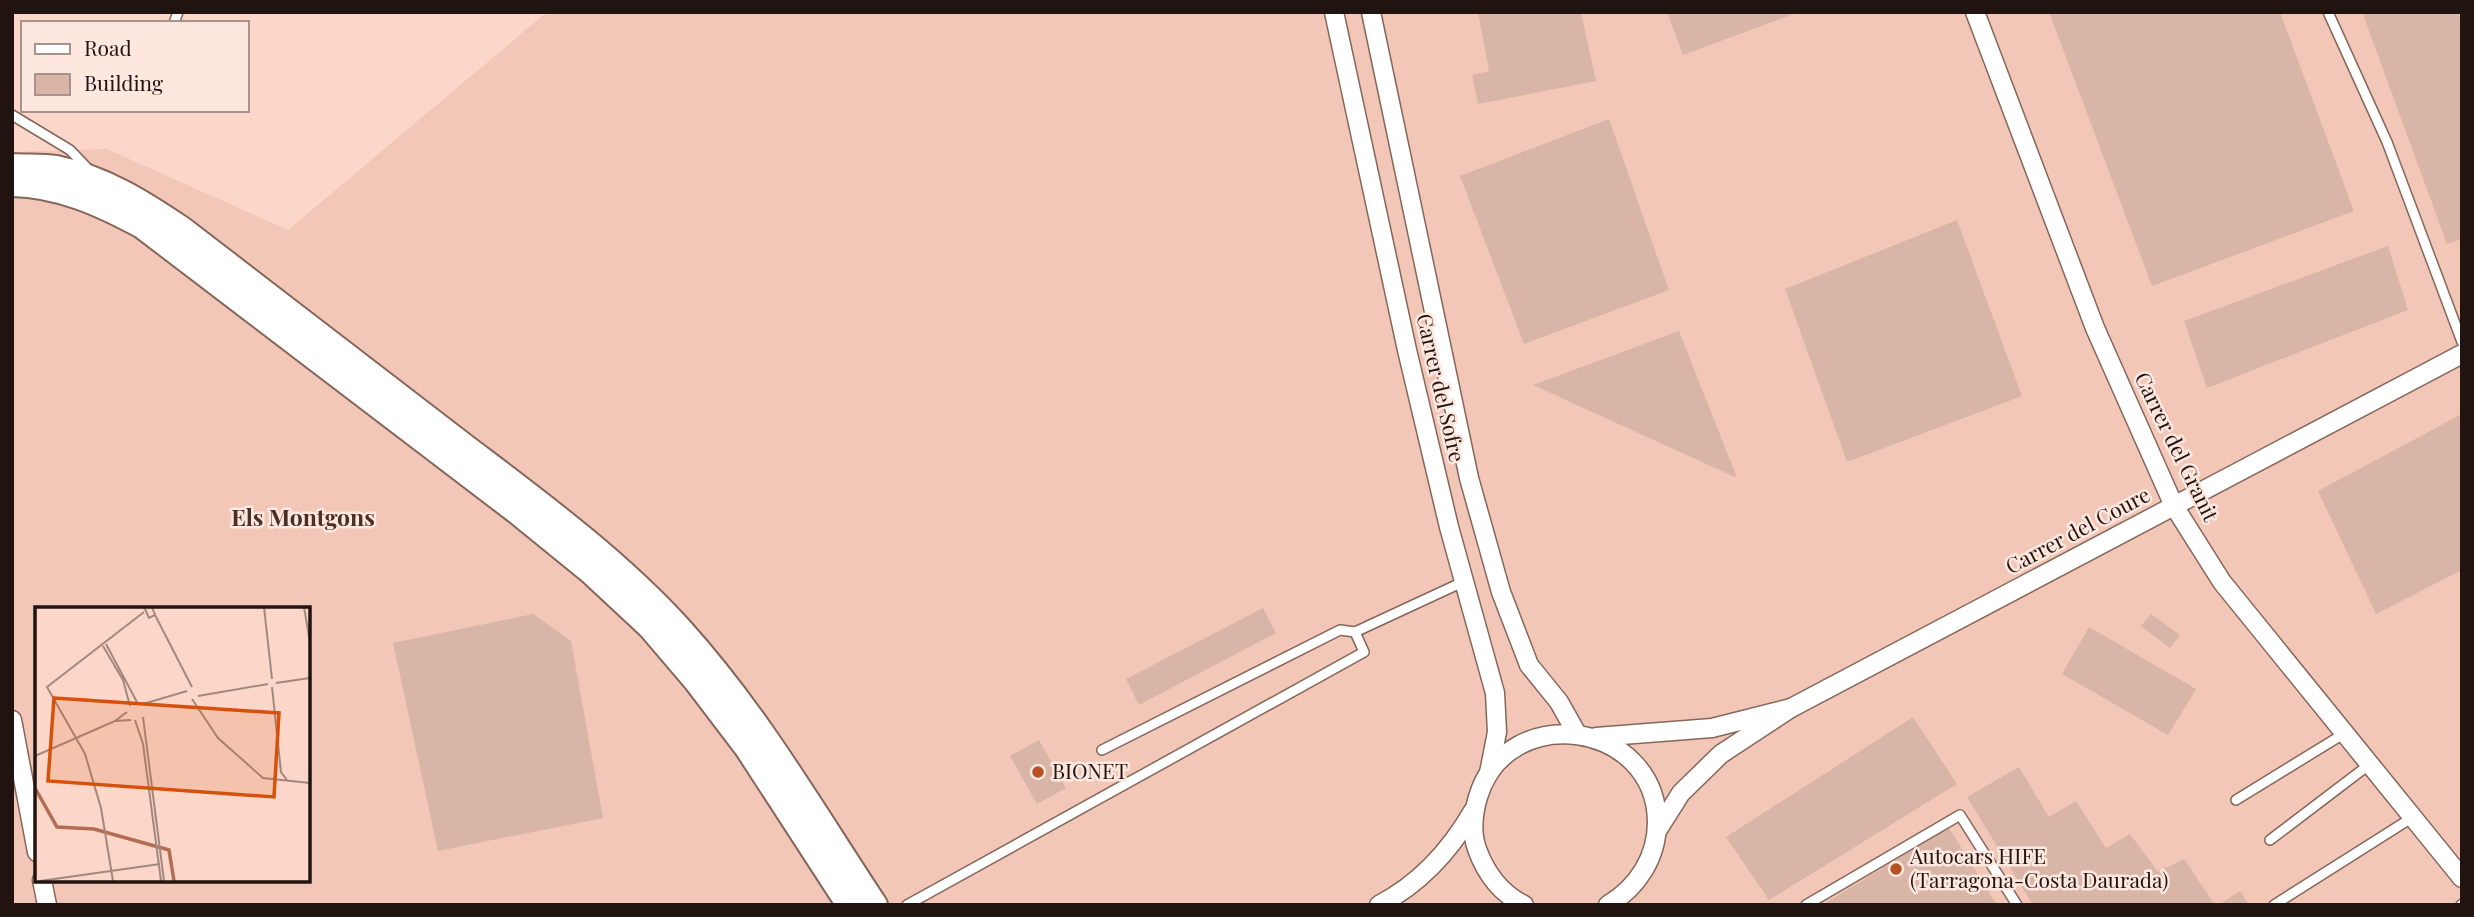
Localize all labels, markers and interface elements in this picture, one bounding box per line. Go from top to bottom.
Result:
legend [21,21,248,112]
text: Road [84,33,132,61]
text: Building [84,68,163,96]
street label: Carrer del Sofre [1411,311,1473,464]
street label: Carrer del Granit [2130,367,2226,526]
street label: Carrer del Coure [2000,479,2154,579]
district label: Els Montgons [231,501,375,532]
inset map [35,607,310,882]
place label: BIONET [1052,756,1128,784]
marker: BIONET [1030,764,1046,780]
place label: Autocars HIFE (Tarragona-Costa Daurada) [1909,841,2168,893]
marker: Autocars HIFE (Tarragona-Costa Daurada) [1888,861,1904,877]

